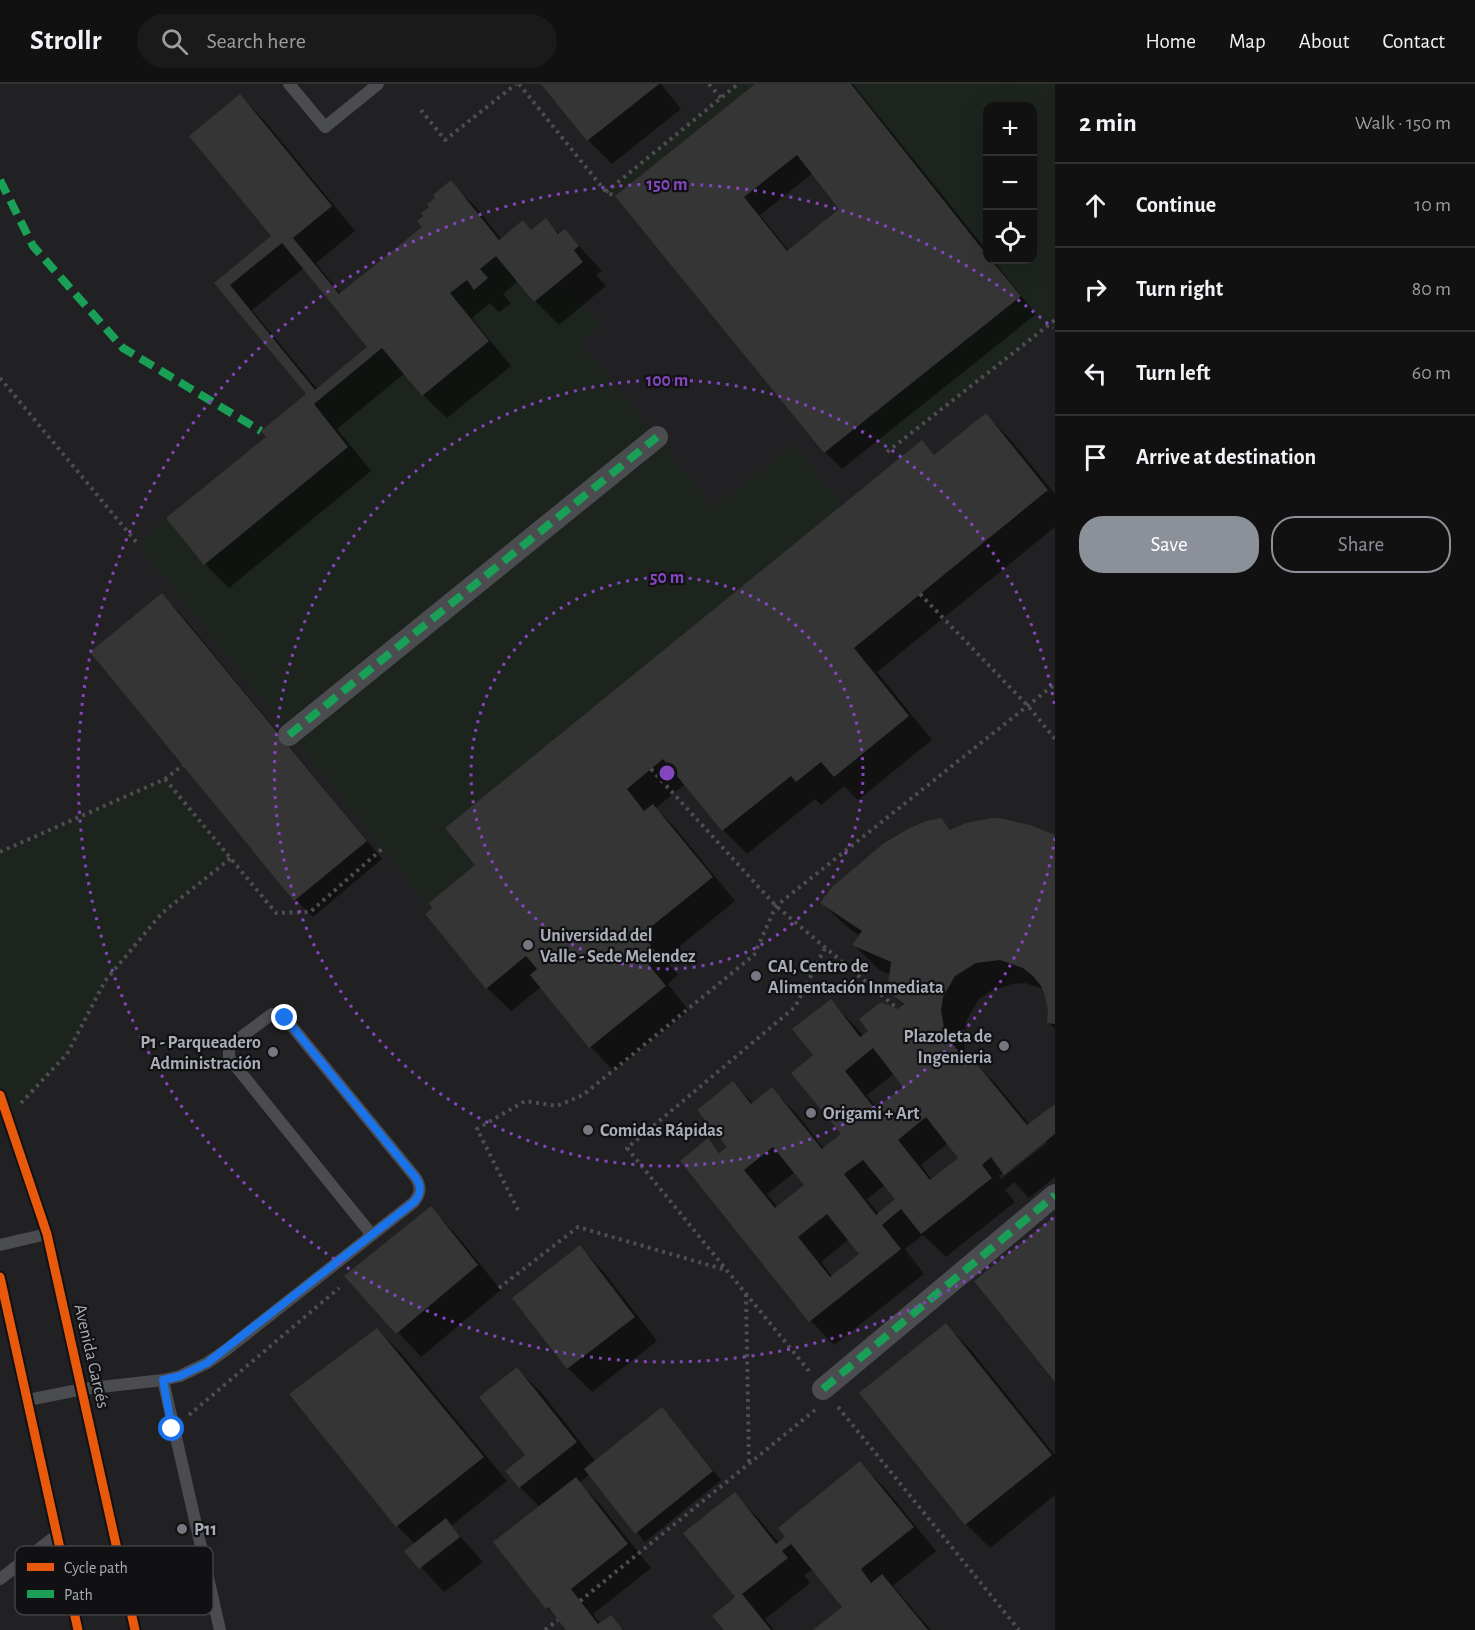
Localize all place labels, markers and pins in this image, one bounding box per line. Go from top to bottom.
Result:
centre of rings [657,763,677,783]
place label: Universidad del Valle - Sede Melendez [540,927,696,966]
marker: Universidad del Valle - Sede Melendez [521,938,535,952]
place label: CAI, Centro de Alimentación Inmediata [768,958,944,997]
marker: CAI, Centro de Alimentación Inmediata [749,969,763,983]
place label: Plazoleta de Ingenieria [904,1028,992,1067]
place label: P1 - Parqueadero Administración [140,1034,261,1073]
marker: Plazoleta de Ingenieria [997,1039,1011,1053]
marker: P1 - Parqueadero Administración [266,1045,280,1059]
place label: Origami + Art [823,1105,919,1123]
marker: Origami + Art [804,1106,818,1120]
place label: Comidas Rápidas [600,1122,723,1140]
marker: Comidas Rápidas [581,1123,595,1137]
place label: P11 [194,1521,217,1539]
marker: P11 [175,1522,189,1536]

